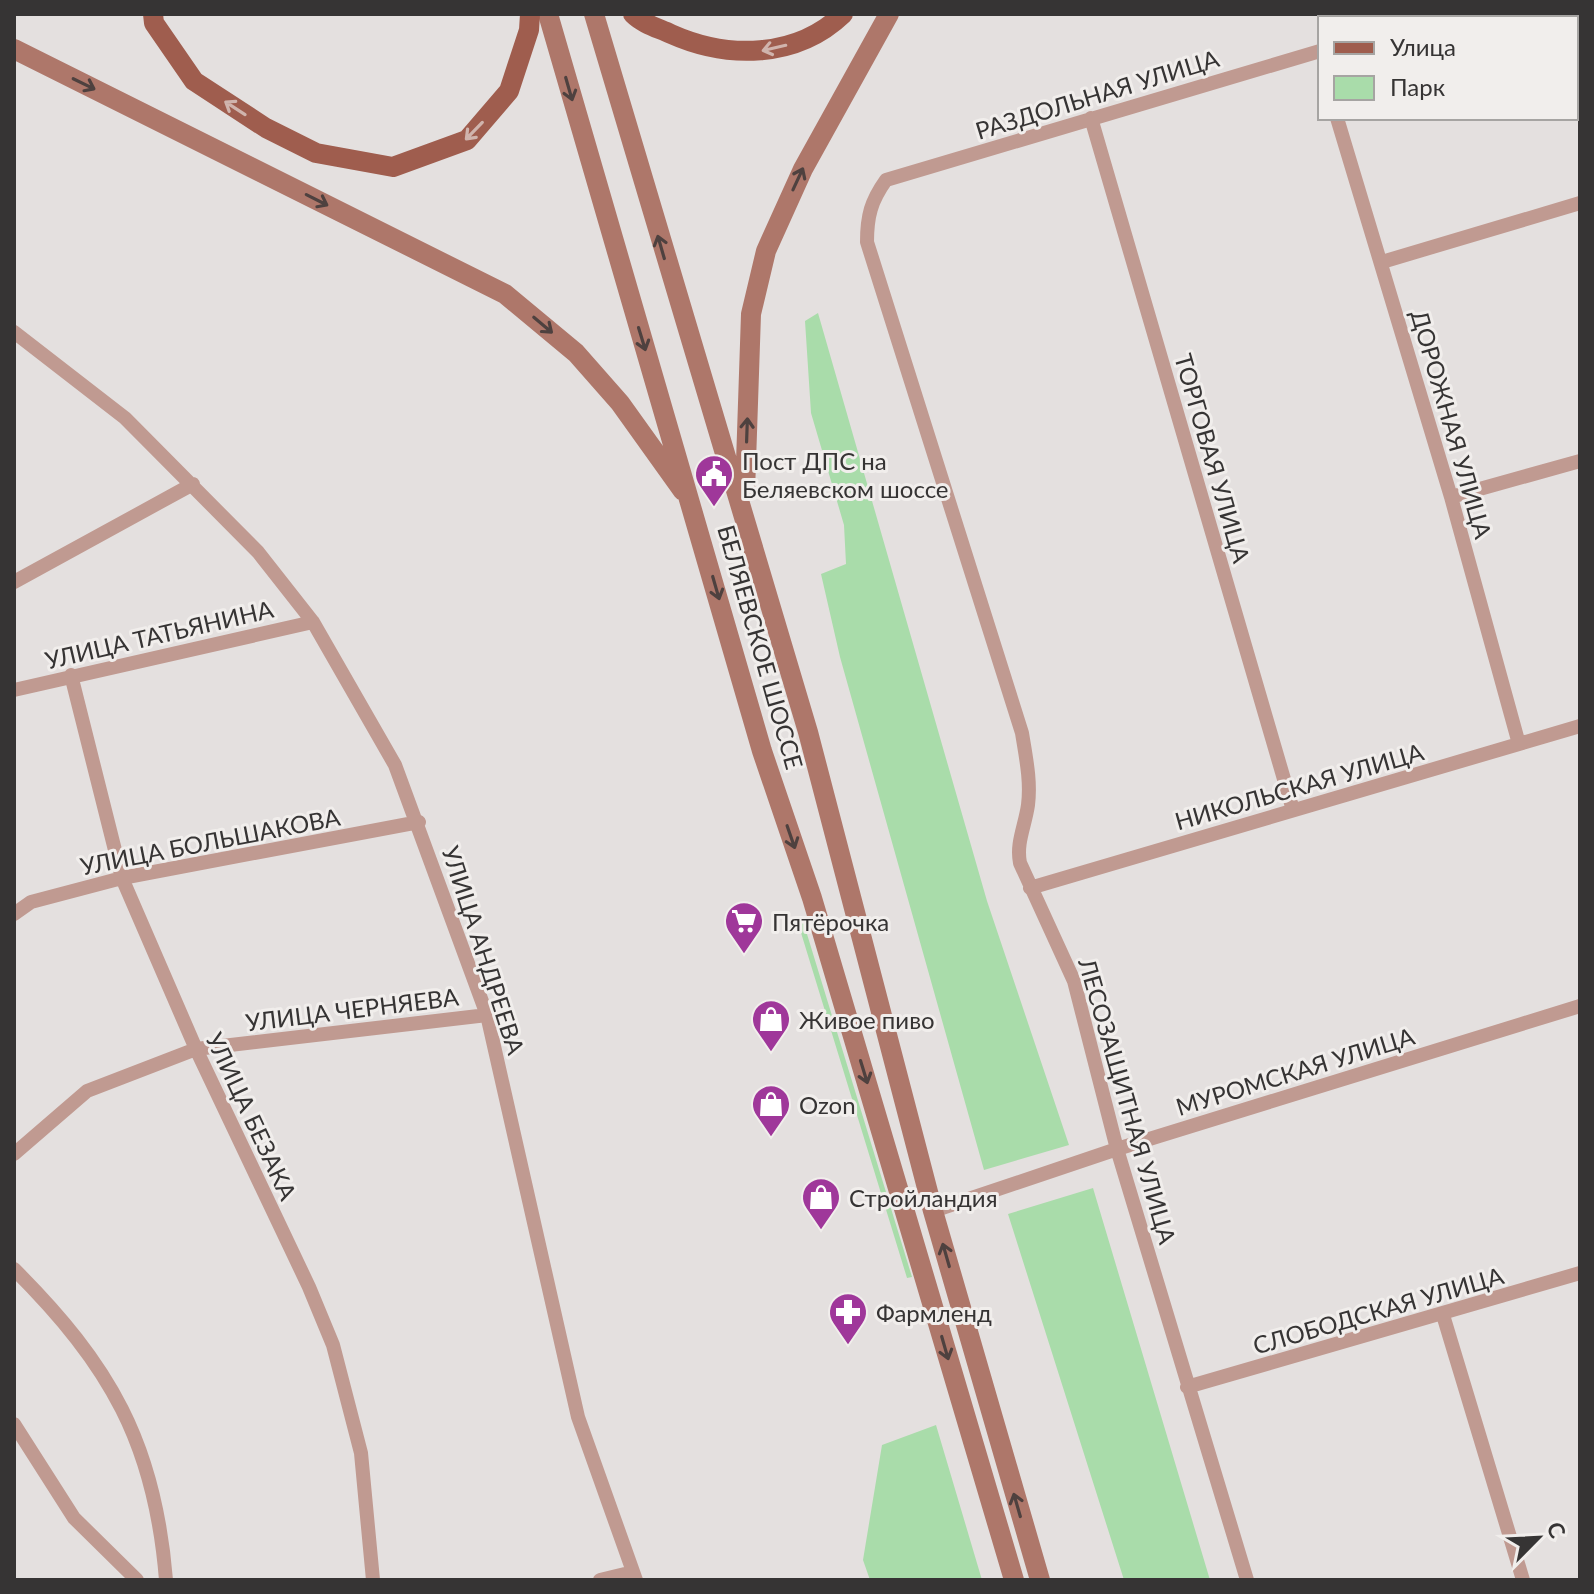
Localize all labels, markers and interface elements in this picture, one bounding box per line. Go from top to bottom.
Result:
legend [1318,16,1578,120]
text: Улица [1390,32,1456,61]
one-way arrow [762,41,788,56]
street label: РАЗДОЛЬНАЯ УЛИЦА [972,43,1223,145]
text: Парк [1390,72,1446,101]
one-way arrow [563,75,578,101]
one-way arrow [71,77,95,92]
one-way arrow [225,100,247,116]
one-way arrow [464,121,483,141]
one-way arrow [791,167,806,191]
one-way arrow [304,192,328,208]
one-way arrow [653,234,668,260]
street label: ДОРОЖНАЯ УЛИЦА [1405,306,1499,542]
one-way arrow [532,316,553,334]
one-way arrow [635,325,650,351]
street label: ТОРГОВАЯ УЛИЦА [1169,350,1257,567]
one-way arrow [739,417,754,444]
place label: Пост ДПС на Беляевском шоссе [742,446,949,503]
public building icon: Пост ДПС на Беляевском шоссе [693,453,735,508]
street label: БЕЛЯЕВСКОЕ ШОССЕ [712,522,810,772]
one-way arrow [709,574,724,600]
street label: УЛИЦА ТАТЬЯНИНА [42,593,277,674]
street label: НИКОЛЬСКАЯ УЛИЦА [1171,736,1427,835]
street label: УЛИЦА БОЛЬШАКОВА [78,801,343,880]
one-way arrow [785,824,800,849]
street label: УЛИЦА АНДРЕЕВА [437,842,532,1059]
supermarket icon: Пятёрочка [723,900,765,955]
place label: Пятёрочка [772,907,889,936]
street label: ЛЕСОЗАЩИТНАЯ УЛИЦА [1073,954,1183,1248]
street label: УЛИЦА ЧЕРНЯЕВА [244,981,461,1036]
shop icon: Живое пиво [750,998,792,1053]
place label: Живое пиво [799,1005,935,1034]
street label: МУРОМСКАЯ УЛИЦА [1172,1021,1419,1121]
street label: УЛИЦА БЕЗАКА [201,1028,304,1205]
one-way arrow [857,1059,872,1085]
shop icon: Ozon [750,1083,792,1138]
place label: Ozon [799,1090,856,1119]
shop icon: Стройландия [800,1176,842,1231]
place label: Стройландия [849,1183,997,1212]
one-way arrow [937,1243,952,1269]
street label: СЛОБОДСКАЯ УЛИЦА [1249,1260,1507,1360]
pharmacy icon: Фармленд [827,1291,869,1346]
place label: Фармленд [876,1298,992,1327]
one-way arrow [939,1335,954,1361]
one-way arrow [1009,1493,1024,1519]
north arrow [1498,1498,1578,1578]
text: С [1541,1518,1572,1542]

